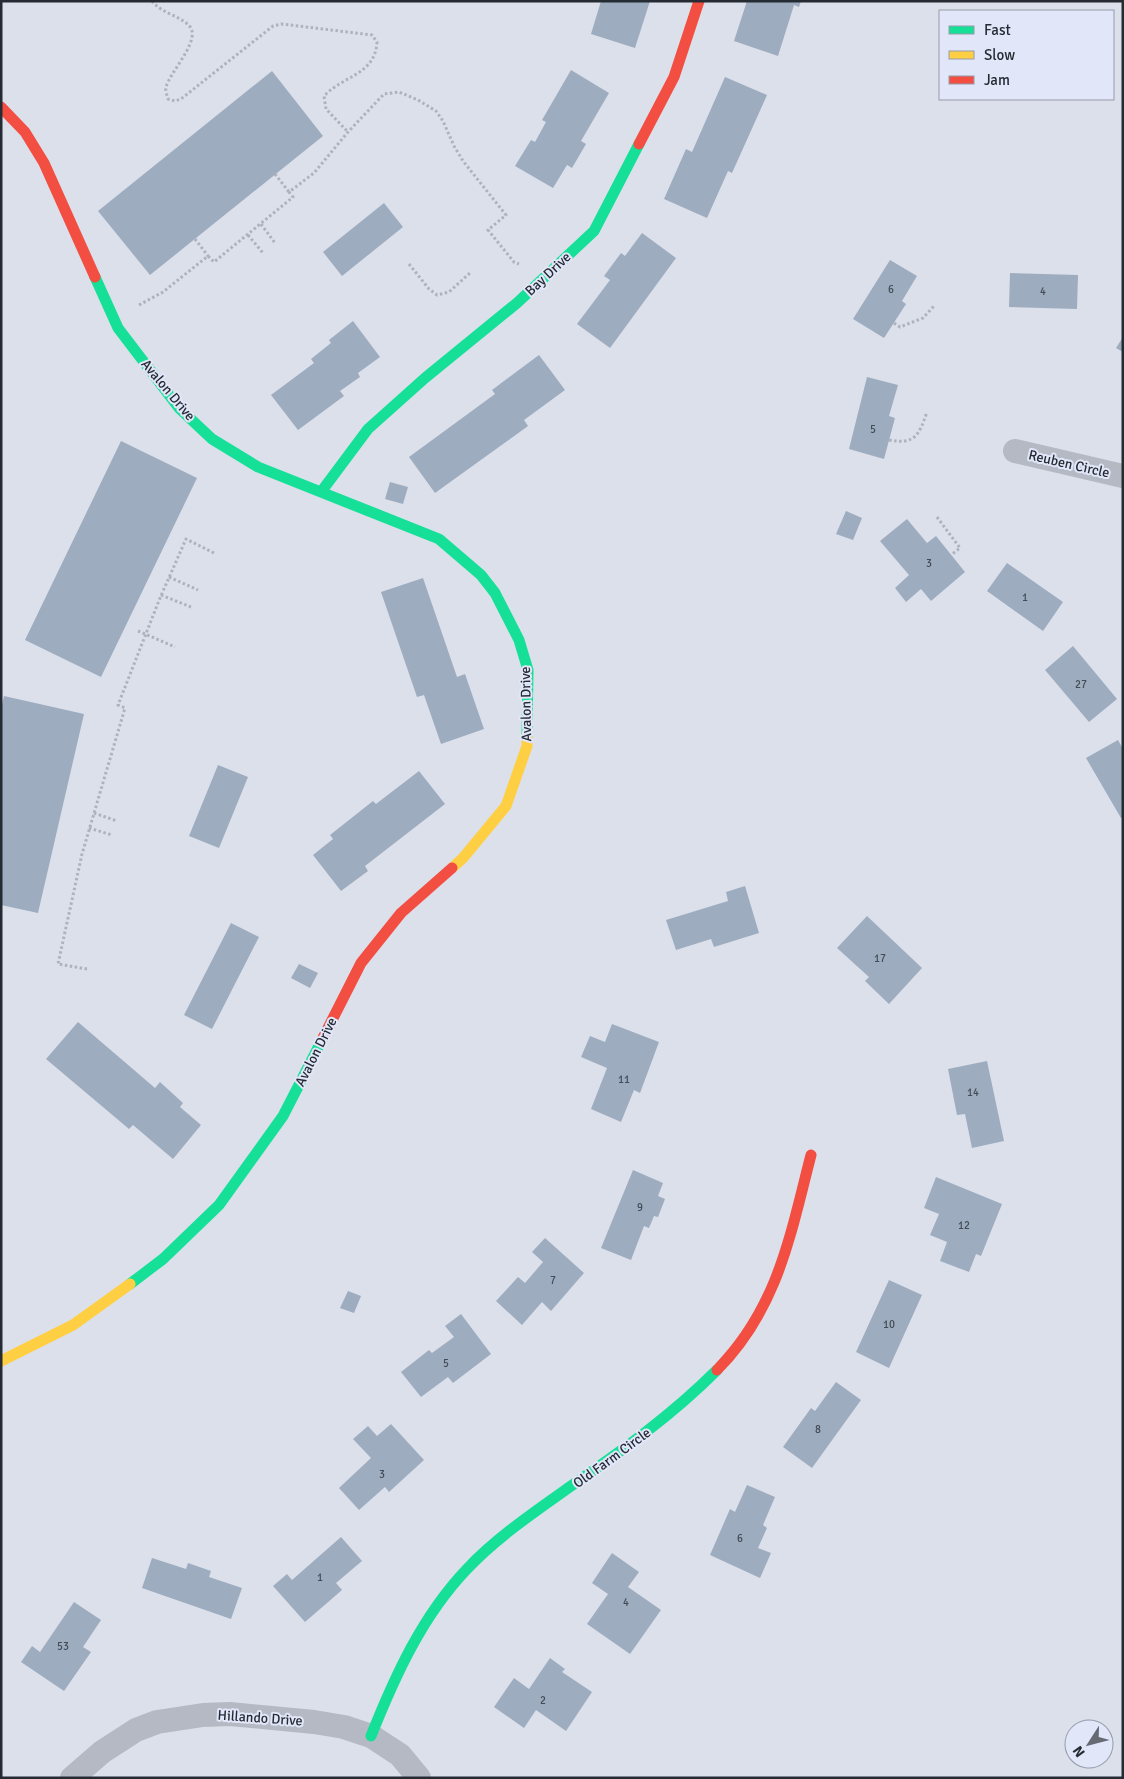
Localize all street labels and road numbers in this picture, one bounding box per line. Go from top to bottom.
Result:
street label: Bay Drive [522,249,574,299]
street label: Avalon Drive [137,356,199,424]
street label: Reuben Circle [1027,446,1111,482]
street label: Avalon Drive [517,666,535,742]
street label: Avalon Drive [291,1015,341,1089]
street label: Old Farm Circle [570,1424,654,1492]
street label: Hillando Drive [217,1707,303,1729]

